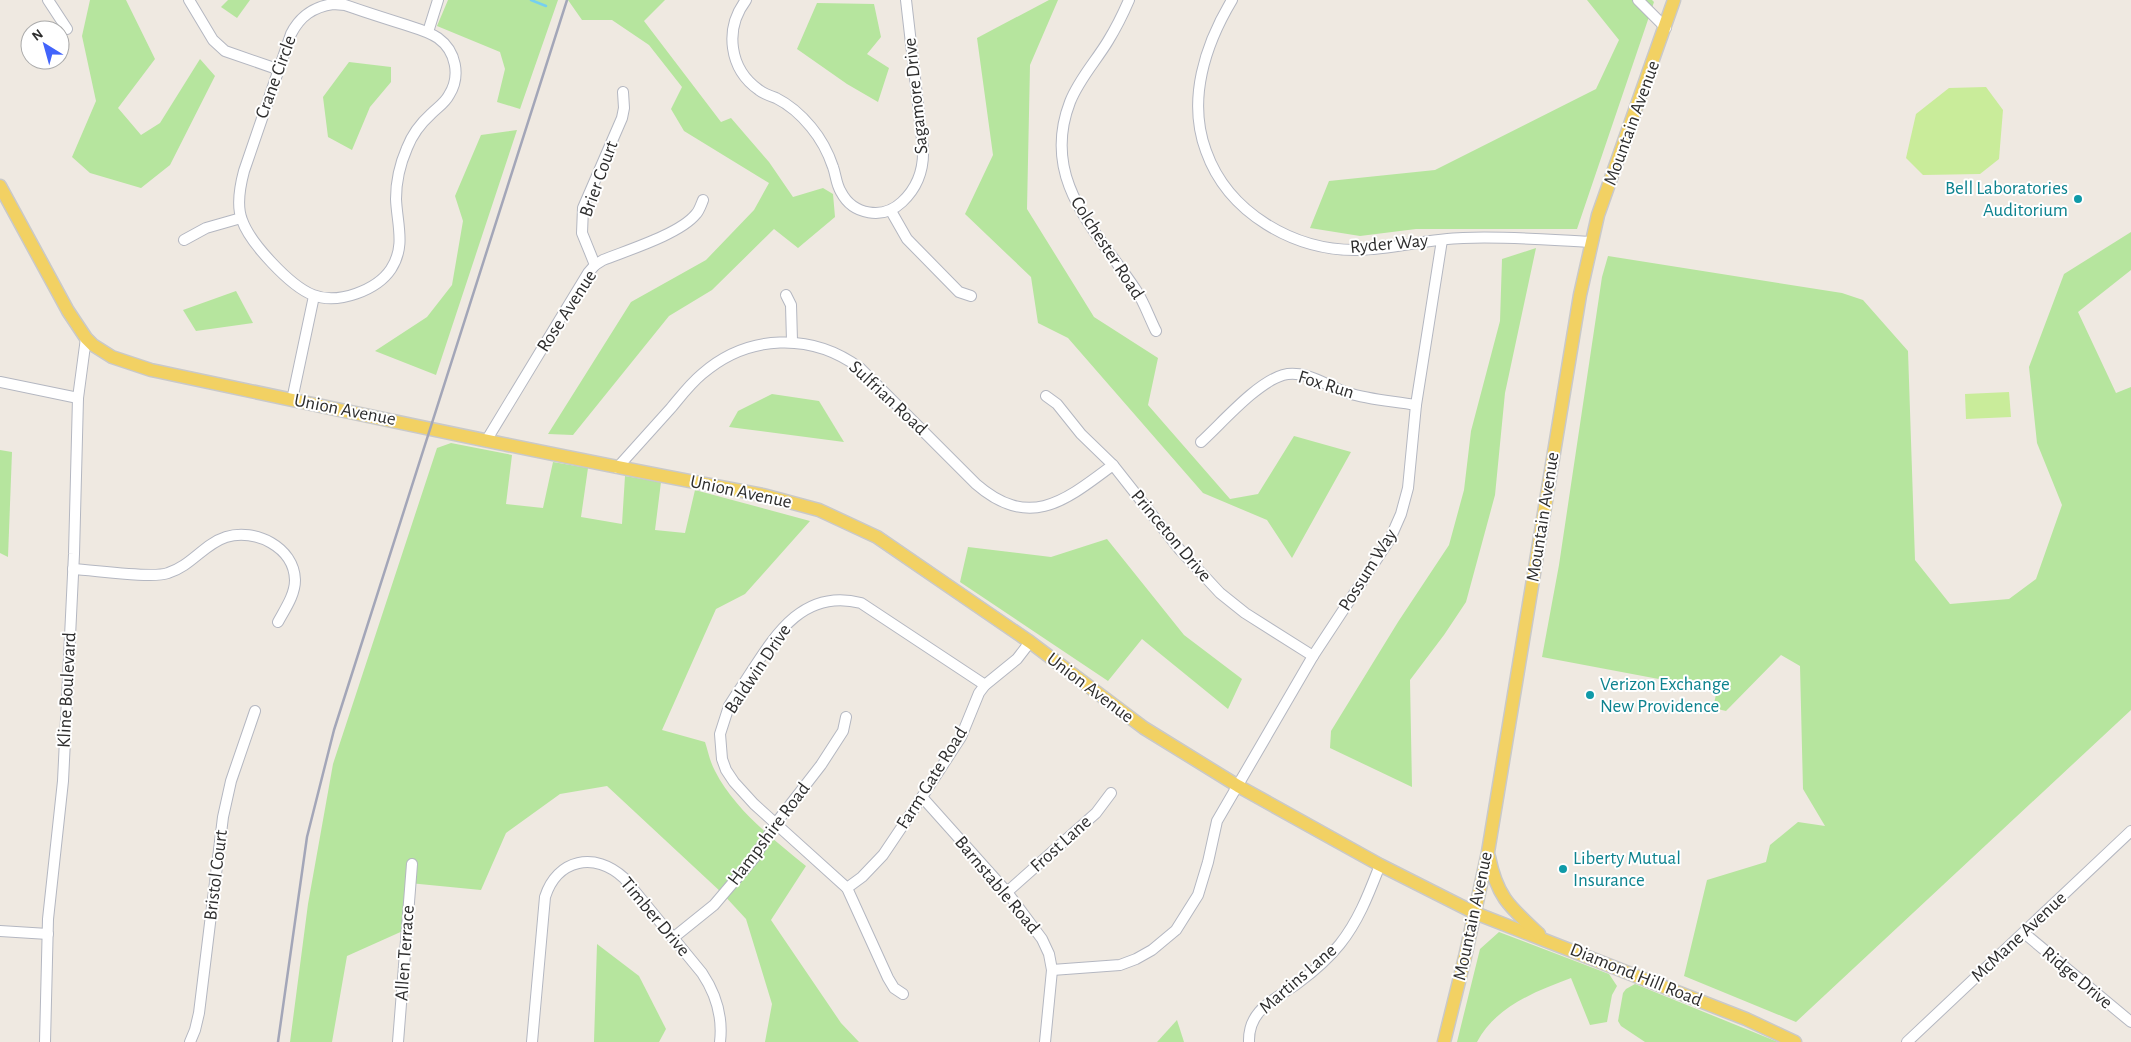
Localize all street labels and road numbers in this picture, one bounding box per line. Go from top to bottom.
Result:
street label: Crane Circle [252,33,300,121]
street label: Sagamore Drive [900,37,932,155]
street label: Mountain Avenue [1601,58,1663,188]
street label: Brier Court [577,138,621,220]
street label: Colchester Road [1067,193,1147,303]
street label: Ryder Way [1349,231,1429,257]
street label: Rose Avenue [534,267,600,355]
street label: Sulfrian Road [845,357,931,439]
street label: Fox Run [1296,368,1356,402]
street label: Union Avenue [292,391,398,429]
street label: Mountain Avenue [1523,451,1563,583]
street label: Union Avenue [688,472,794,512]
street label: Princeton Drive [1127,486,1215,586]
street label: Possum Way [1335,526,1401,614]
street label: Baldwin Drive [721,621,795,717]
street label: Kline Boulevard [54,631,80,748]
street label: Union Avenue [1043,649,1137,727]
street label: Farm Gate Road [893,724,971,832]
street label: Hampshire Road [724,779,814,889]
street label: Frost Lane [1027,812,1095,876]
street label: Bristol Court [201,829,231,921]
street label: Barnstable Road [951,833,1043,937]
street label: Mountain Avenue [1450,850,1496,982]
street label: Timber Drive [617,874,693,960]
street label: McMane Avenue [1968,888,2070,986]
street label: Allen Terrace [392,905,418,1001]
street label: Diamond Hill Road [1567,940,1705,1010]
street label: Martins Lane [1256,941,1340,1017]
street label: Ridge Drive [2038,943,2116,1013]

